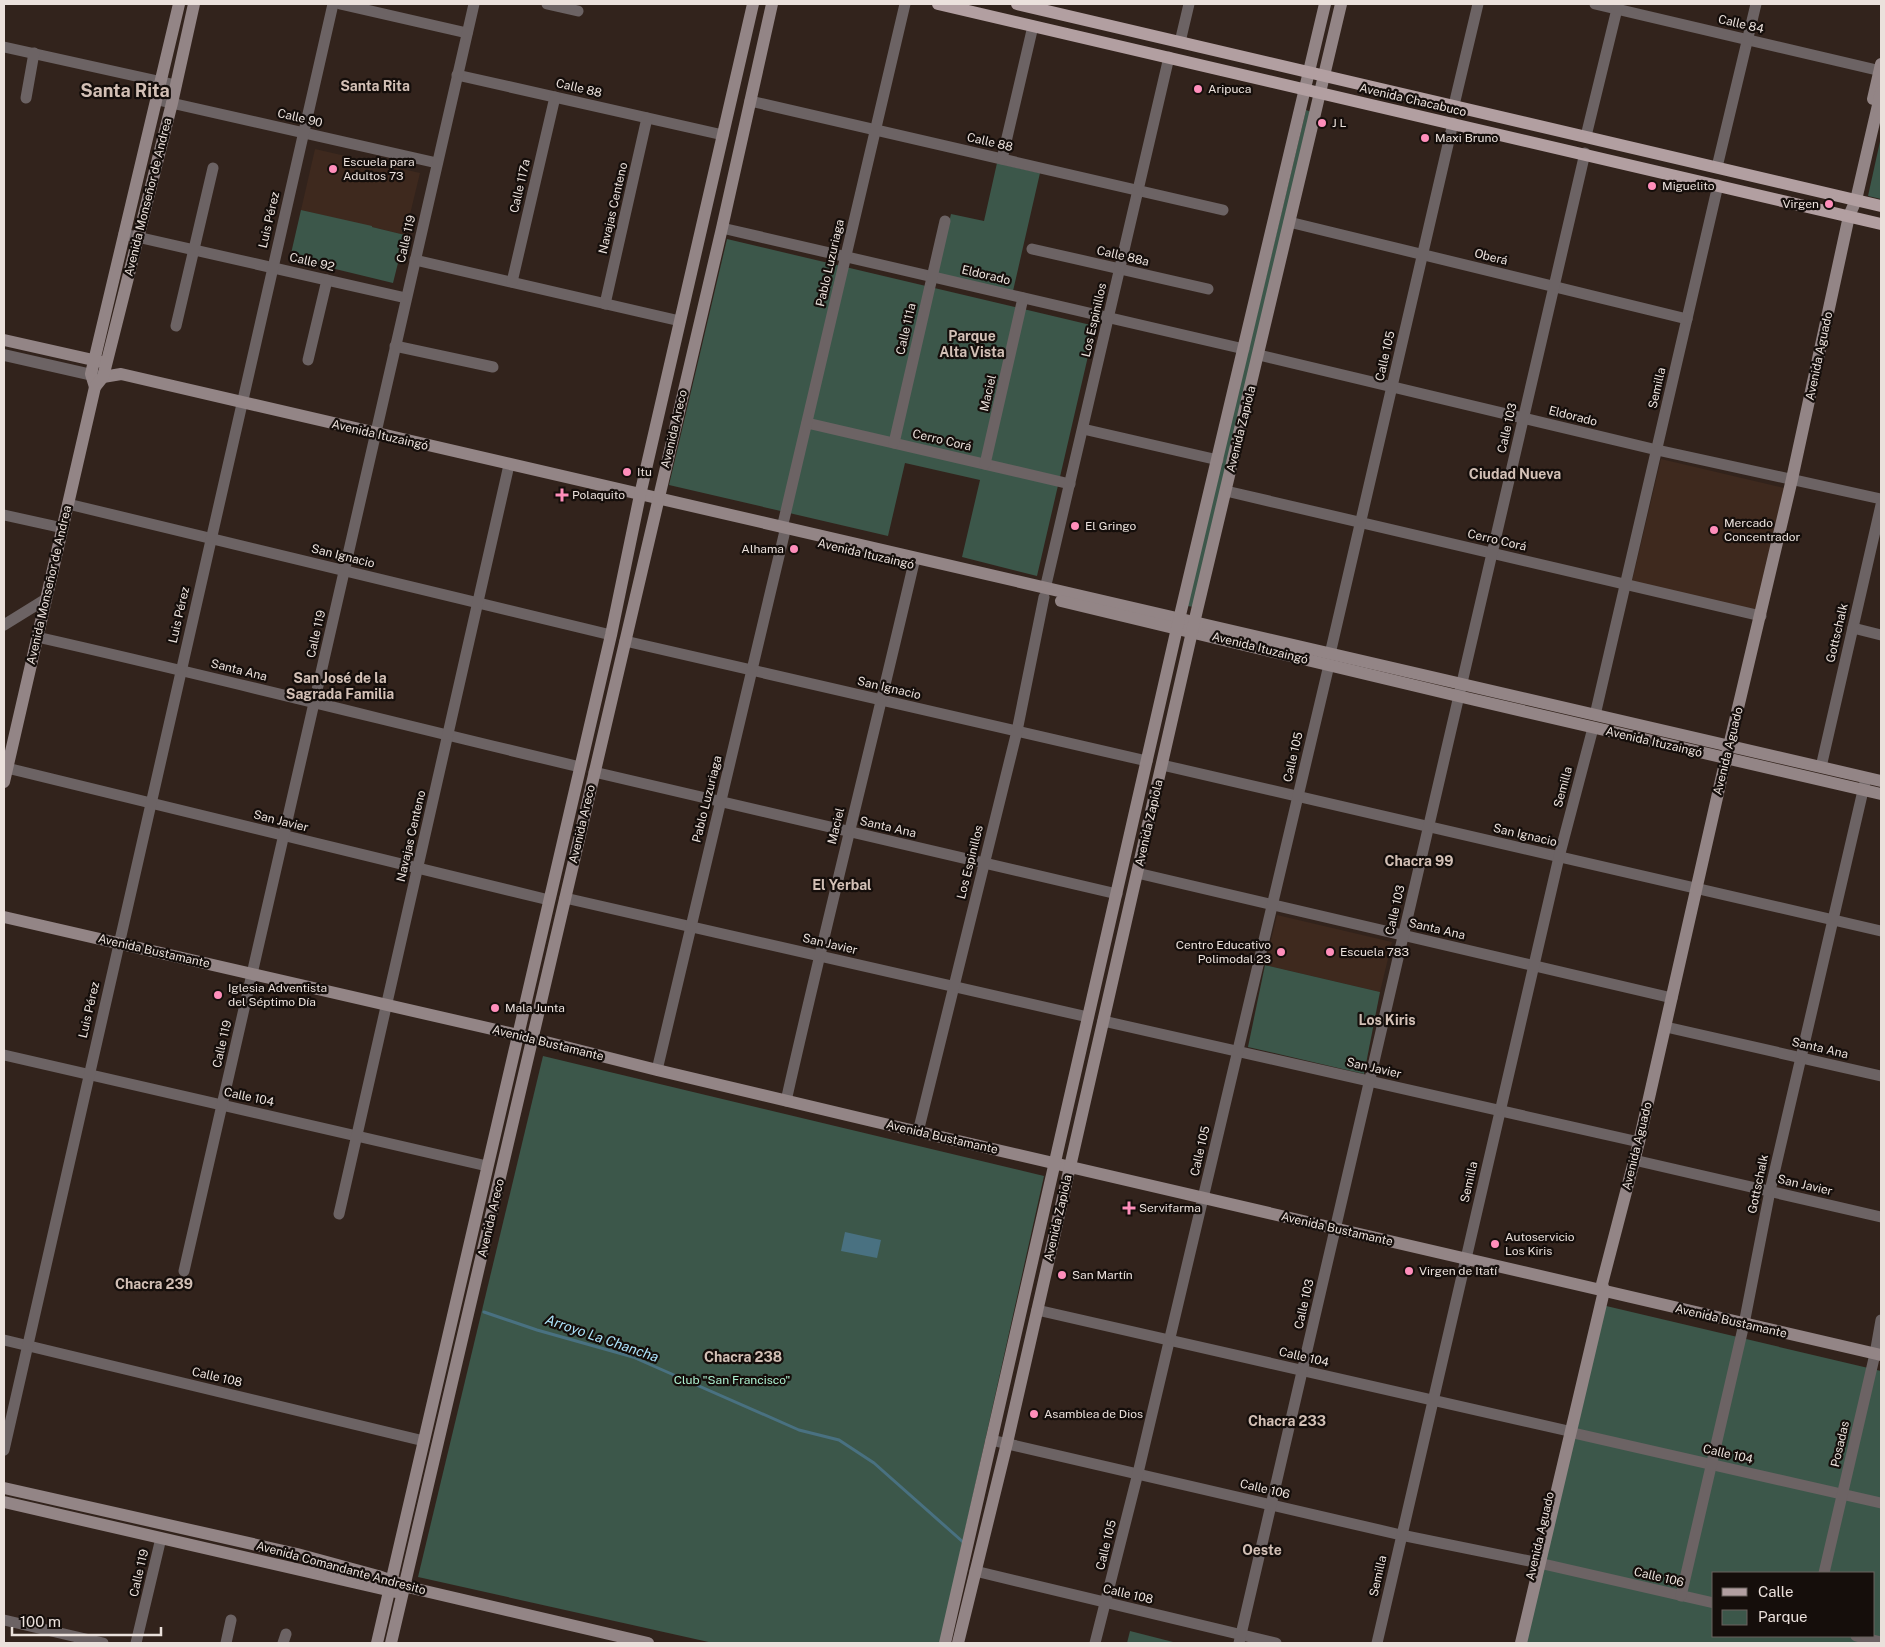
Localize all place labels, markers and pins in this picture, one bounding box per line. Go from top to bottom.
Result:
place label: Aripuca [1208,82,1251,96]
marker: Aripuca [1192,83,1204,95]
place label: J L [1332,116,1347,130]
marker: J L [1316,117,1328,129]
place label: Maxi Bruno [1435,131,1498,145]
marker: Maxi Bruno [1419,132,1431,144]
place label: Escuela para Adultos 73 [343,155,415,183]
marker: Escuela para Adultos 73 [327,163,339,175]
place label: Miguelito [1662,179,1715,193]
marker: Miguelito [1646,180,1658,192]
place label: Virgen [1782,197,1819,211]
marker: Virgen [1823,198,1835,210]
place label: Itu [637,465,652,479]
marker: Itu [621,466,633,478]
place label: Polaquito [572,488,625,502]
marker: Polaquito [556,489,568,501]
place label: Mercado Concentrador [1724,516,1801,544]
place label: El Gringo [1085,519,1137,533]
marker: El Gringo [1069,520,1081,532]
marker: Mercado Concentrador [1708,524,1720,536]
place label: Alhama [741,542,784,556]
marker: Alhama [788,543,800,555]
place label: Centro Educativo Polimodal 23 [1176,938,1271,966]
place label: Escuela 783 [1340,945,1409,959]
marker: Centro Educativo Polimodal 23 [1275,946,1287,958]
marker: Escuela 783 [1324,946,1336,958]
place label: Iglesia Adventista del Séptimo Día [228,981,327,1009]
marker: Iglesia Adventista del Séptimo Día [212,989,224,1001]
place label: Mala Junta [505,1001,565,1015]
marker: Mala Junta [489,1002,501,1014]
place label: Servifarma [1139,1201,1201,1215]
marker: Servifarma [1123,1202,1135,1214]
place label: Autoservicio Los Kiris [1505,1230,1575,1258]
marker: Autoservicio Los Kiris [1489,1238,1501,1250]
place label: Virgen de Itatí [1419,1264,1498,1278]
marker: Virgen de Itatí [1403,1265,1415,1277]
place label: San Martín [1072,1268,1133,1282]
marker: San Martín [1056,1269,1068,1281]
place label: Asamblea de Dios [1044,1407,1143,1421]
marker: Asamblea de Dios [1028,1408,1040,1420]

